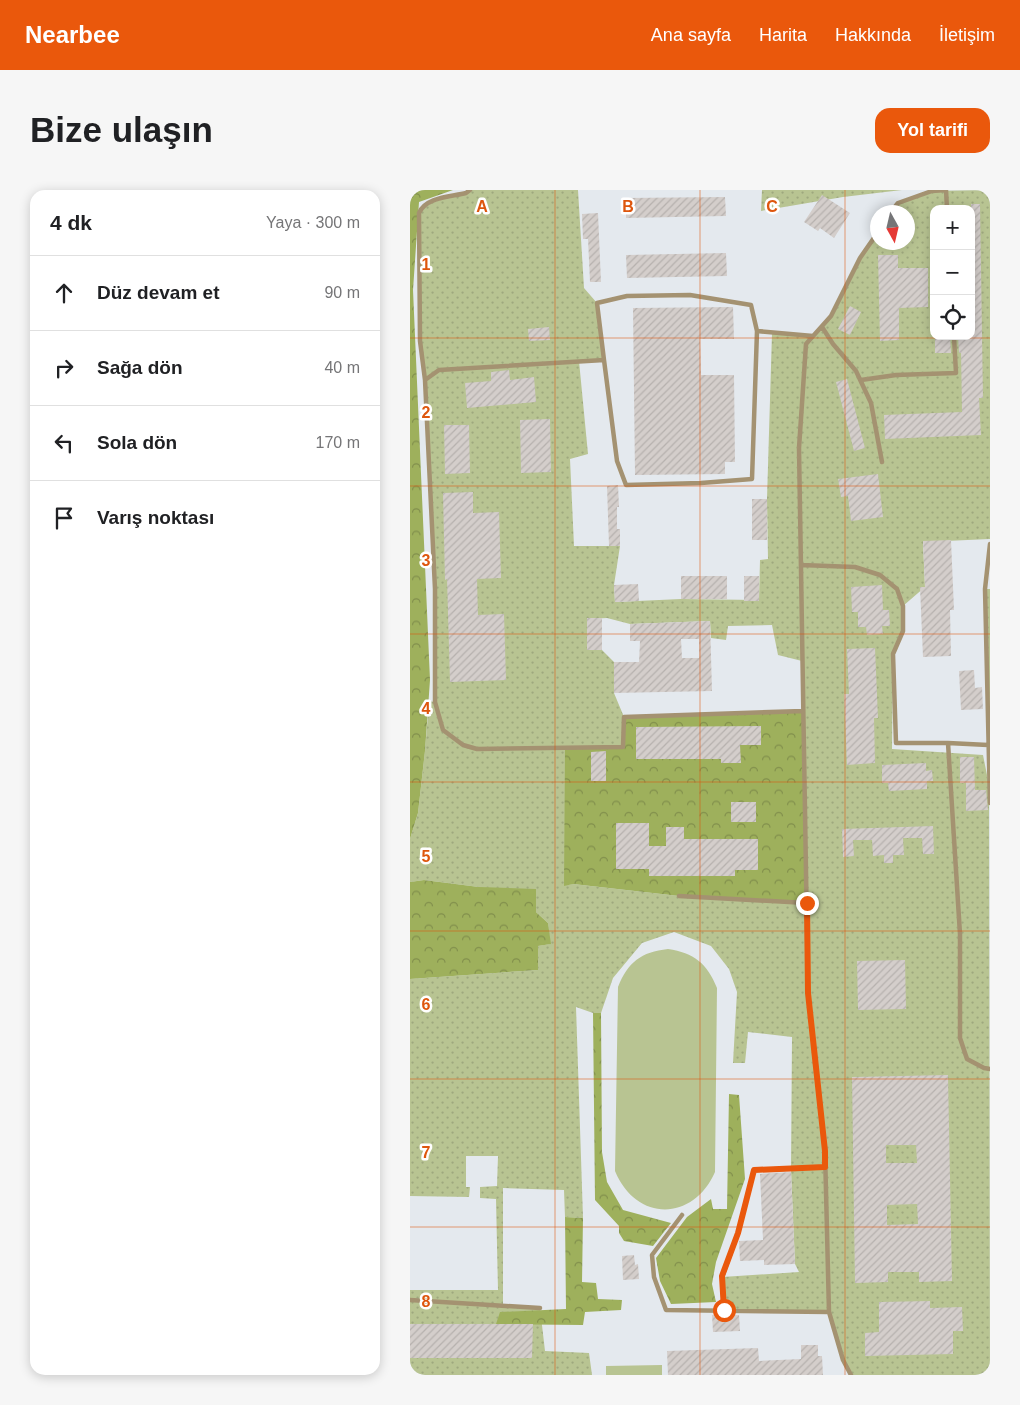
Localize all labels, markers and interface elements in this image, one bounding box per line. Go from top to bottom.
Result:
text: Nearbee [25,21,120,48]
text: Ana sayfa [651,25,731,45]
text: Harita [759,25,807,45]
text: Hakkında [835,25,911,45]
text: İletişim [939,25,995,45]
button: Yol tarifi [875,108,990,153]
text: Bize ulaşın [30,110,213,149]
text: A [476,198,488,215]
text: B [622,198,634,215]
text: C [766,198,778,215]
north arrow [870,205,915,250]
map controls [930,205,975,340]
button: + [930,205,975,250]
text: 4 dk [50,211,92,234]
text: Yaya · 300 m [266,214,360,231]
button: − [930,250,975,295]
text: 1 [422,256,431,273]
icon: ahead [50,279,78,307]
text: Düz devam et [97,282,219,303]
text: 90 m [324,284,360,301]
button: locate [930,295,975,340]
icon: right [50,354,78,382]
text: Sağa dön [97,357,183,378]
text: 40 m [324,359,360,376]
text: 2 [422,404,431,421]
icon: left [50,429,78,457]
text: Sola dön [97,432,177,453]
text: 170 m [316,434,360,451]
icon: arrive [50,504,78,532]
text: Varış noktası [97,507,214,528]
text: 3 [422,552,431,569]
text: 4 [422,700,431,717]
text: 5 [422,848,431,865]
route end [796,892,819,915]
text: 6 [422,996,431,1013]
text: 7 [422,1144,431,1161]
text: 8 [422,1293,431,1310]
route start [713,1299,736,1322]

